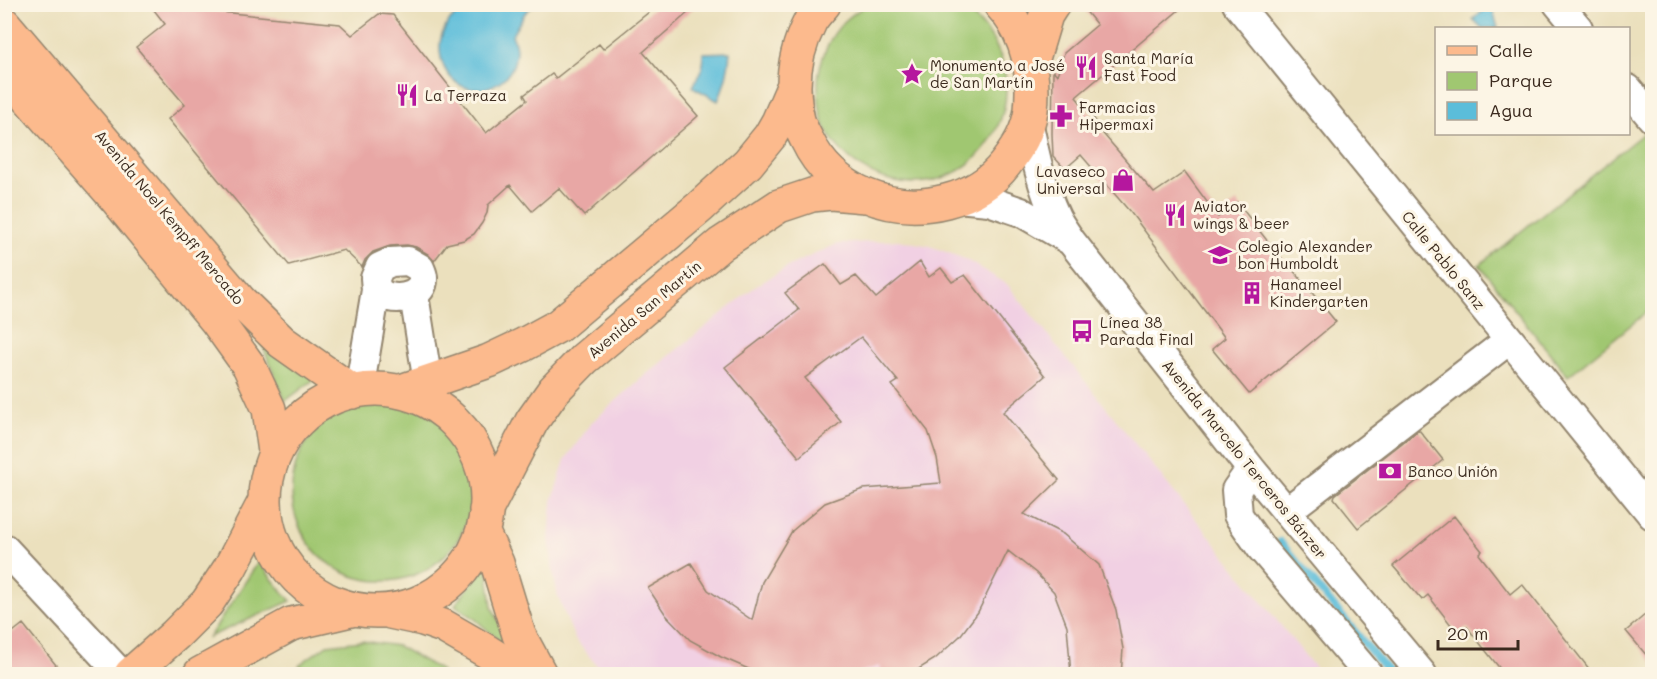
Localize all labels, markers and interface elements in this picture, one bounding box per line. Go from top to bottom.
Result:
legend [1435,27,1630,135]
text: Calle [1489,38,1533,62]
place label: Santa María Fast Food [1104,48,1194,85]
restaurant icon: Santa María Fast Food [1073,54,1099,80]
place label: Monumento a José de San Martín [930,55,1065,92]
place icon: Monumento a José de San Martín [899,61,925,87]
text: Parque [1489,68,1553,92]
restaurant icon: La Terraza [394,82,420,108]
place label: La Terraza [425,85,507,105]
place label: Farmacias Hipermaxi [1079,97,1156,134]
text: Agua [1489,98,1533,122]
pharmacy icon: Farmacias Hipermaxi [1048,103,1074,129]
street label: Avenida Noel Kempff Mercado [91,126,249,308]
place label: Lavaseco Universal [1036,161,1105,198]
shop icon: Lavaseco Universal [1110,167,1136,193]
place label: Aviator wings & beer [1193,196,1290,233]
restaurant icon: Aviator wings & beer [1162,202,1188,228]
street label: Calle Pablo Sanz [1398,206,1490,314]
place label: Colegio Alexander bon Humboldt [1238,236,1373,273]
school or university icon: Colegio Alexander bon Humboldt [1207,242,1233,268]
street label: Avenida San Martín [583,256,705,362]
place label: Hanameel Kindergarten [1270,274,1368,311]
building icon: Hanameel Kindergarten [1239,280,1265,306]
place label: Línea 38 Parada Final [1100,312,1193,349]
bus stop icon: Línea 38 Parada Final [1069,318,1095,344]
street label: Avenida Marcelo Terceros Bánzer [1158,355,1332,563]
bank icon: Banco Unión [1377,458,1403,484]
place label: Banco Unión [1408,461,1498,481]
scale bar [1438,613,1518,651]
text: 20 m [1447,621,1488,645]

